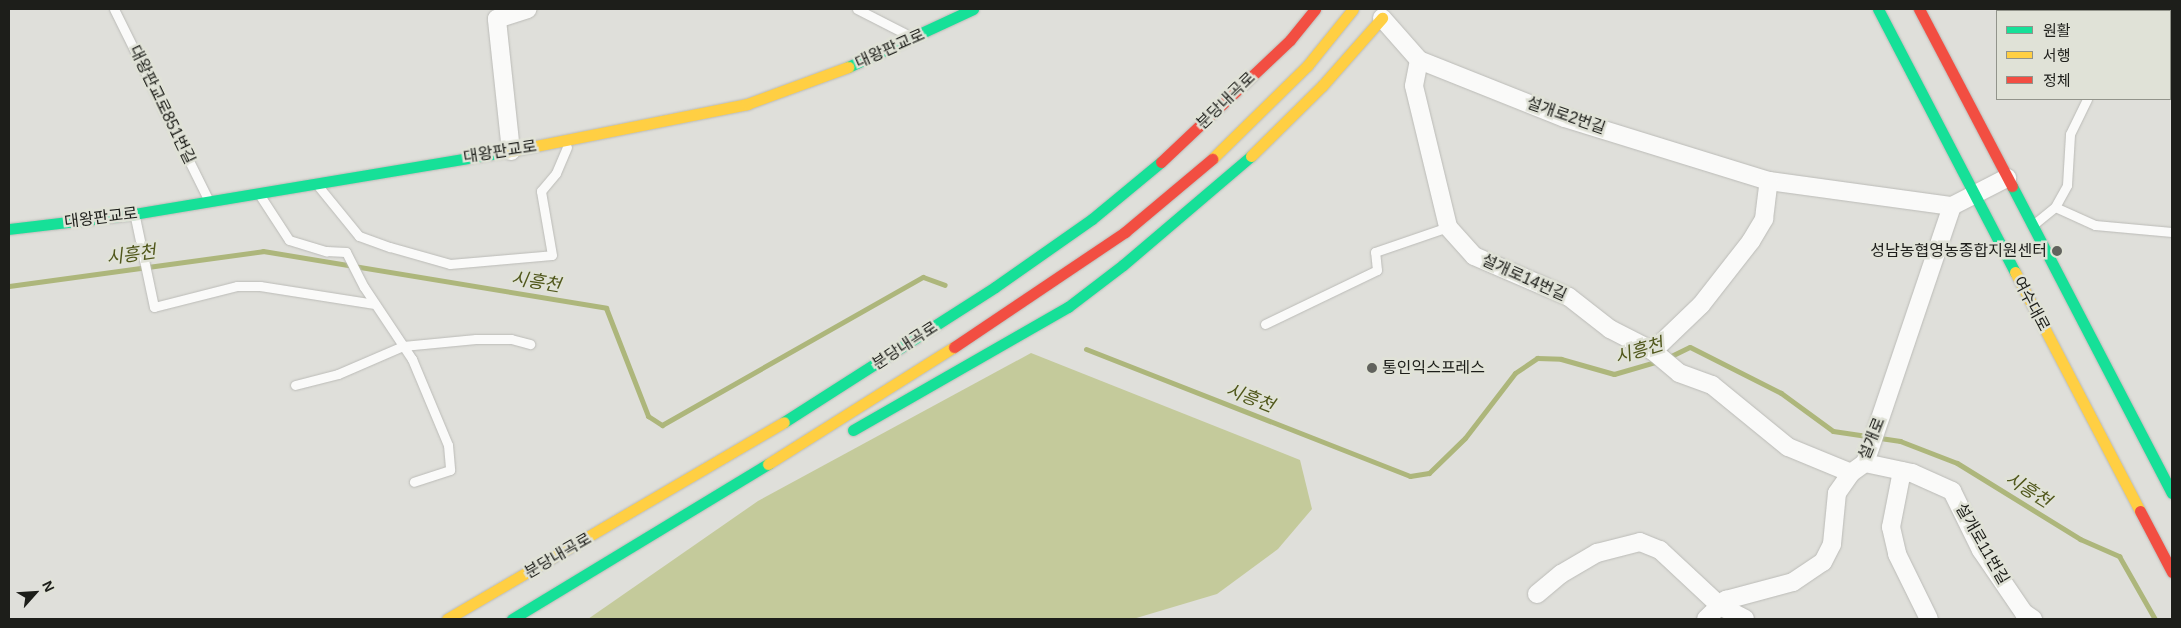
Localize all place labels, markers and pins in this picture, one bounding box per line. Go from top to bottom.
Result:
place label: 성남농협영농종합지원센터 [1870,241,2047,261]
marker: 성남농협영농종합지원센터 [2051,245,2063,257]
place label: 통인익스프레스 [1382,358,1485,378]
marker: 통인익스프레스 [1366,362,1378,374]

